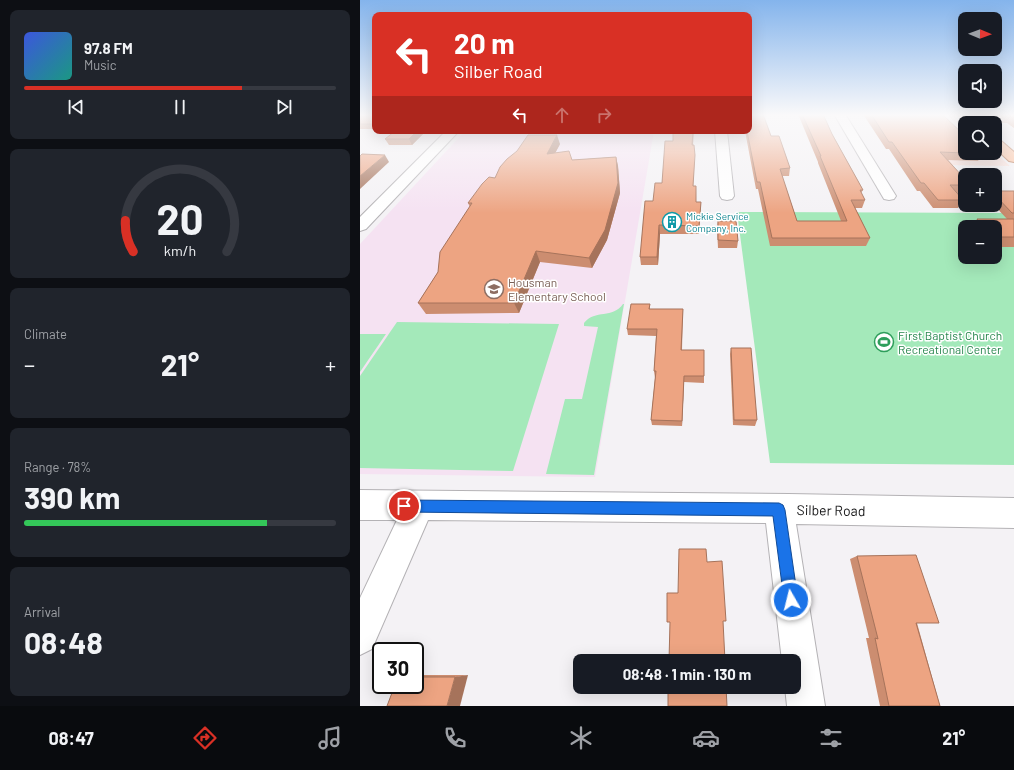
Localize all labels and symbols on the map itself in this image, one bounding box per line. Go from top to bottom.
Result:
north arrow [958,12,1002,56]
place label: Mickie Service Company, Inc. [686,210,749,234]
building icon: Mickie Service Company, Inc. [661,211,683,233]
place label: Housman Elementary School [508,275,606,303]
school or university icon: Housman Elementary School [483,278,505,300]
place label: First Baptist Church Recreational Center [898,328,1002,356]
sports icon: First Baptist Church Recreational Center [873,331,895,353]
pin [387,489,421,523]
street label: Silber Road [796,501,866,519]
position arrow [770,579,812,621]
speed limit sign: 30 [372,642,424,694]

